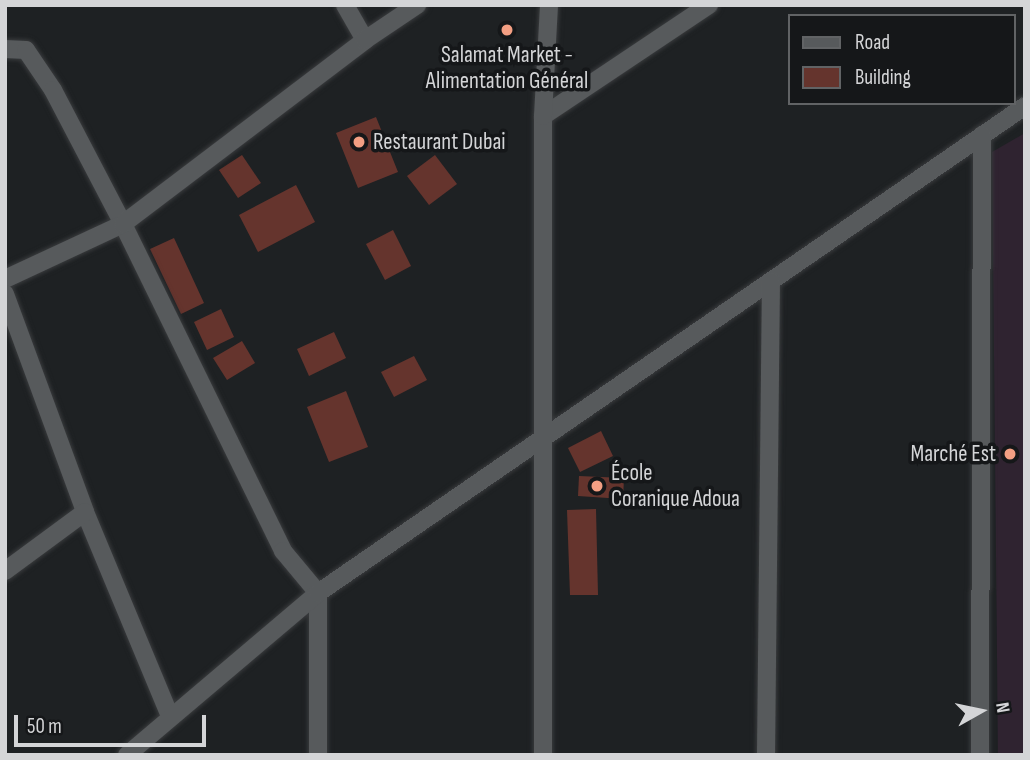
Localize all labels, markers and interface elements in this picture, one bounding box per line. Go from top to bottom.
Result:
legend [788,14,1016,105]
marker: Salamat Market - Alimentation Général [499,22,515,38]
text: Road [855,30,890,55]
place label: Salamat Market - Alimentation Général [426,41,588,95]
text: Building [855,65,911,90]
place label: Restaurant Dubai [373,128,506,156]
marker: Restaurant Dubai [351,134,367,150]
place label: Marché Est [911,440,996,468]
marker: Marché Est [1002,446,1018,462]
place label: École Coranique Adoua [611,459,740,513]
marker: École Coranique Adoua [589,478,605,494]
north arrow [946,676,1016,746]
scale bar [18,700,210,744]
text: N [990,701,1014,714]
text: 50 m [27,714,62,739]

